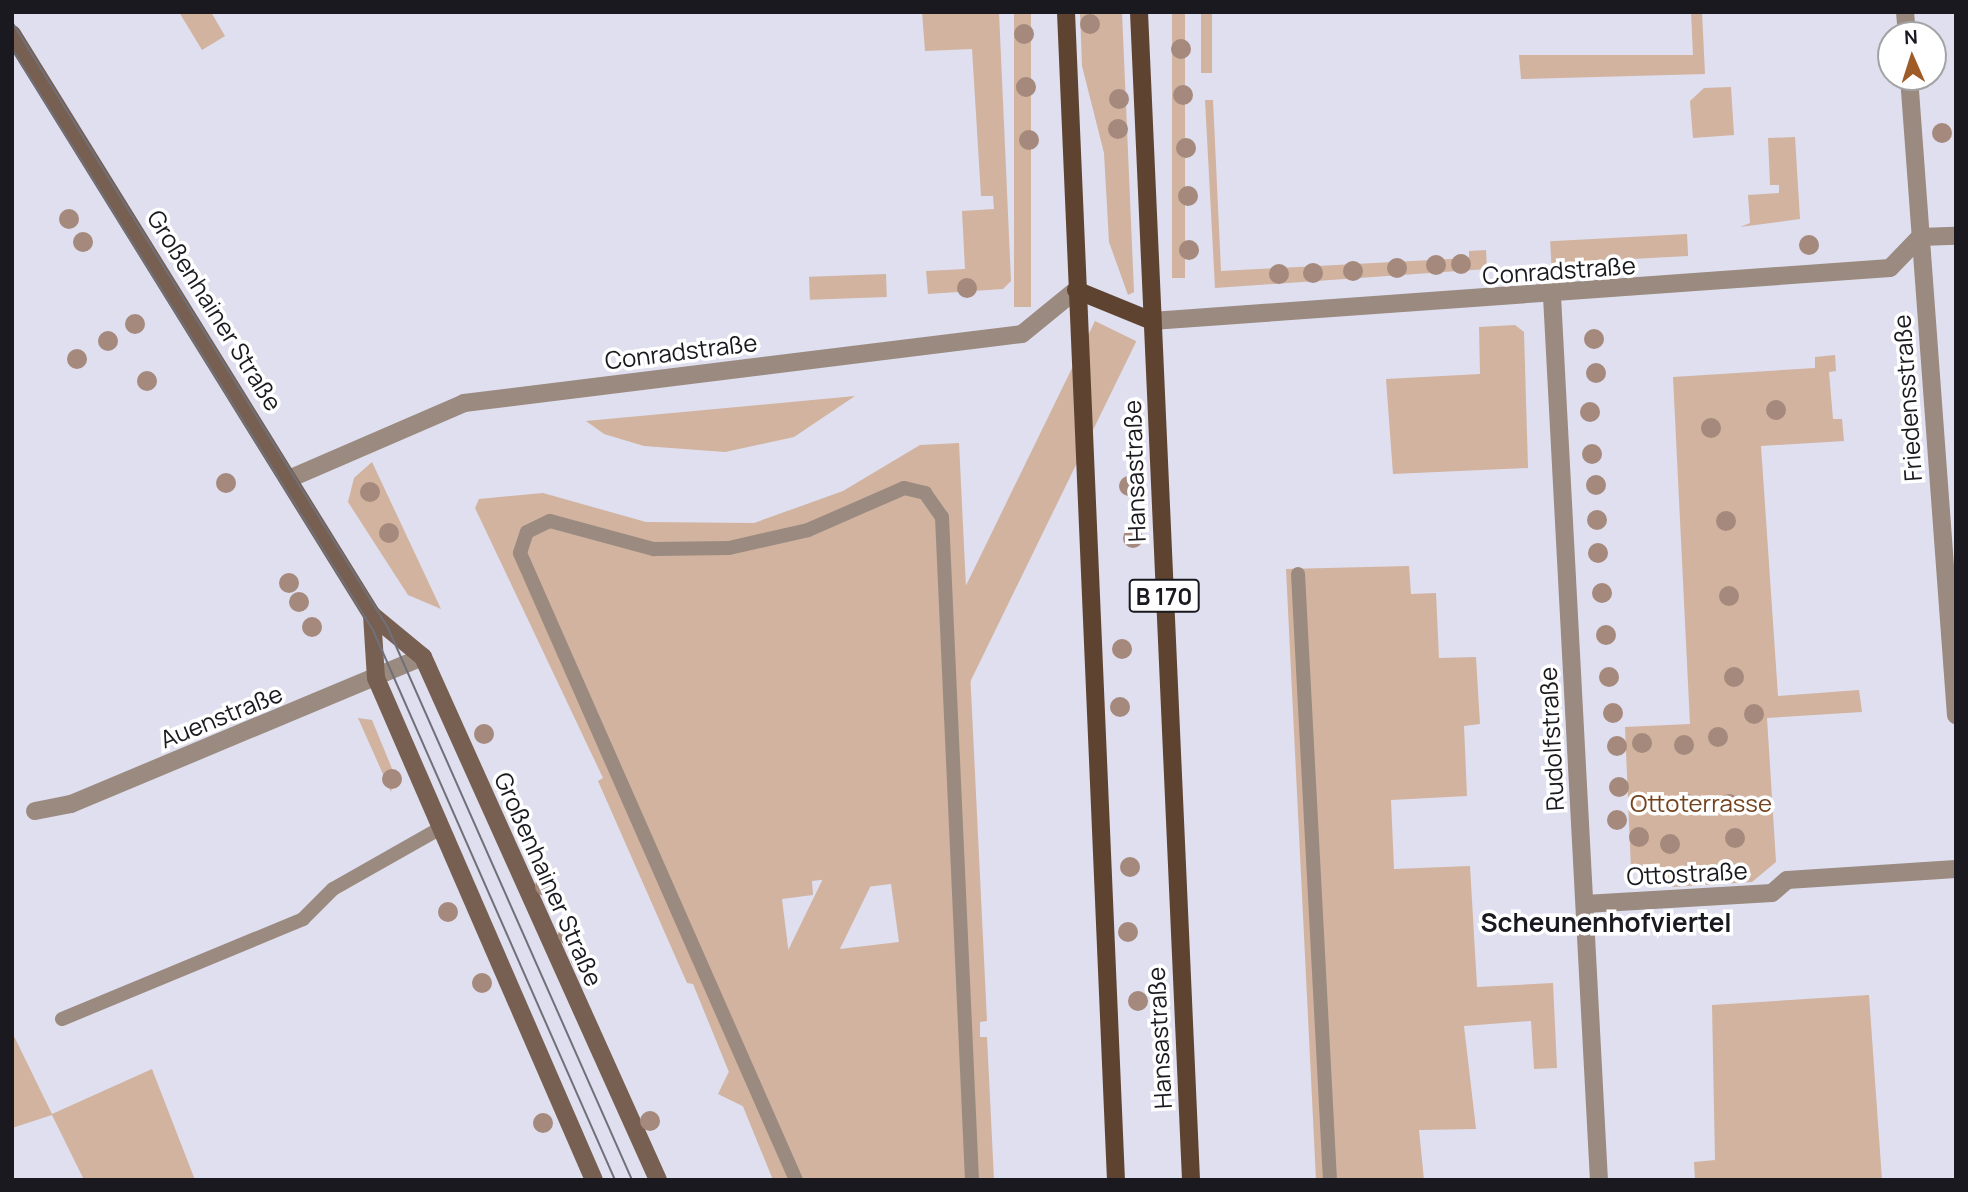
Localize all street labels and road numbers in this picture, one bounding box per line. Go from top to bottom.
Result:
street label: Großenhainer Straße [142,204,288,416]
street label: Conradstraße [1481,250,1637,290]
street label: Friedensstraße [1887,314,1927,482]
street label: Conradstraße [603,327,759,375]
street label: Hansastraße [1117,400,1151,542]
road number: B 170 [1127,576,1201,616]
street label: Rudolfstraße [1533,666,1569,812]
street label: Auenstraße [156,678,286,754]
street label: Großenhainer Straße [489,768,609,990]
street label: Ottostraße [1626,855,1748,891]
street label: Hansastraße [1141,966,1177,1110]

